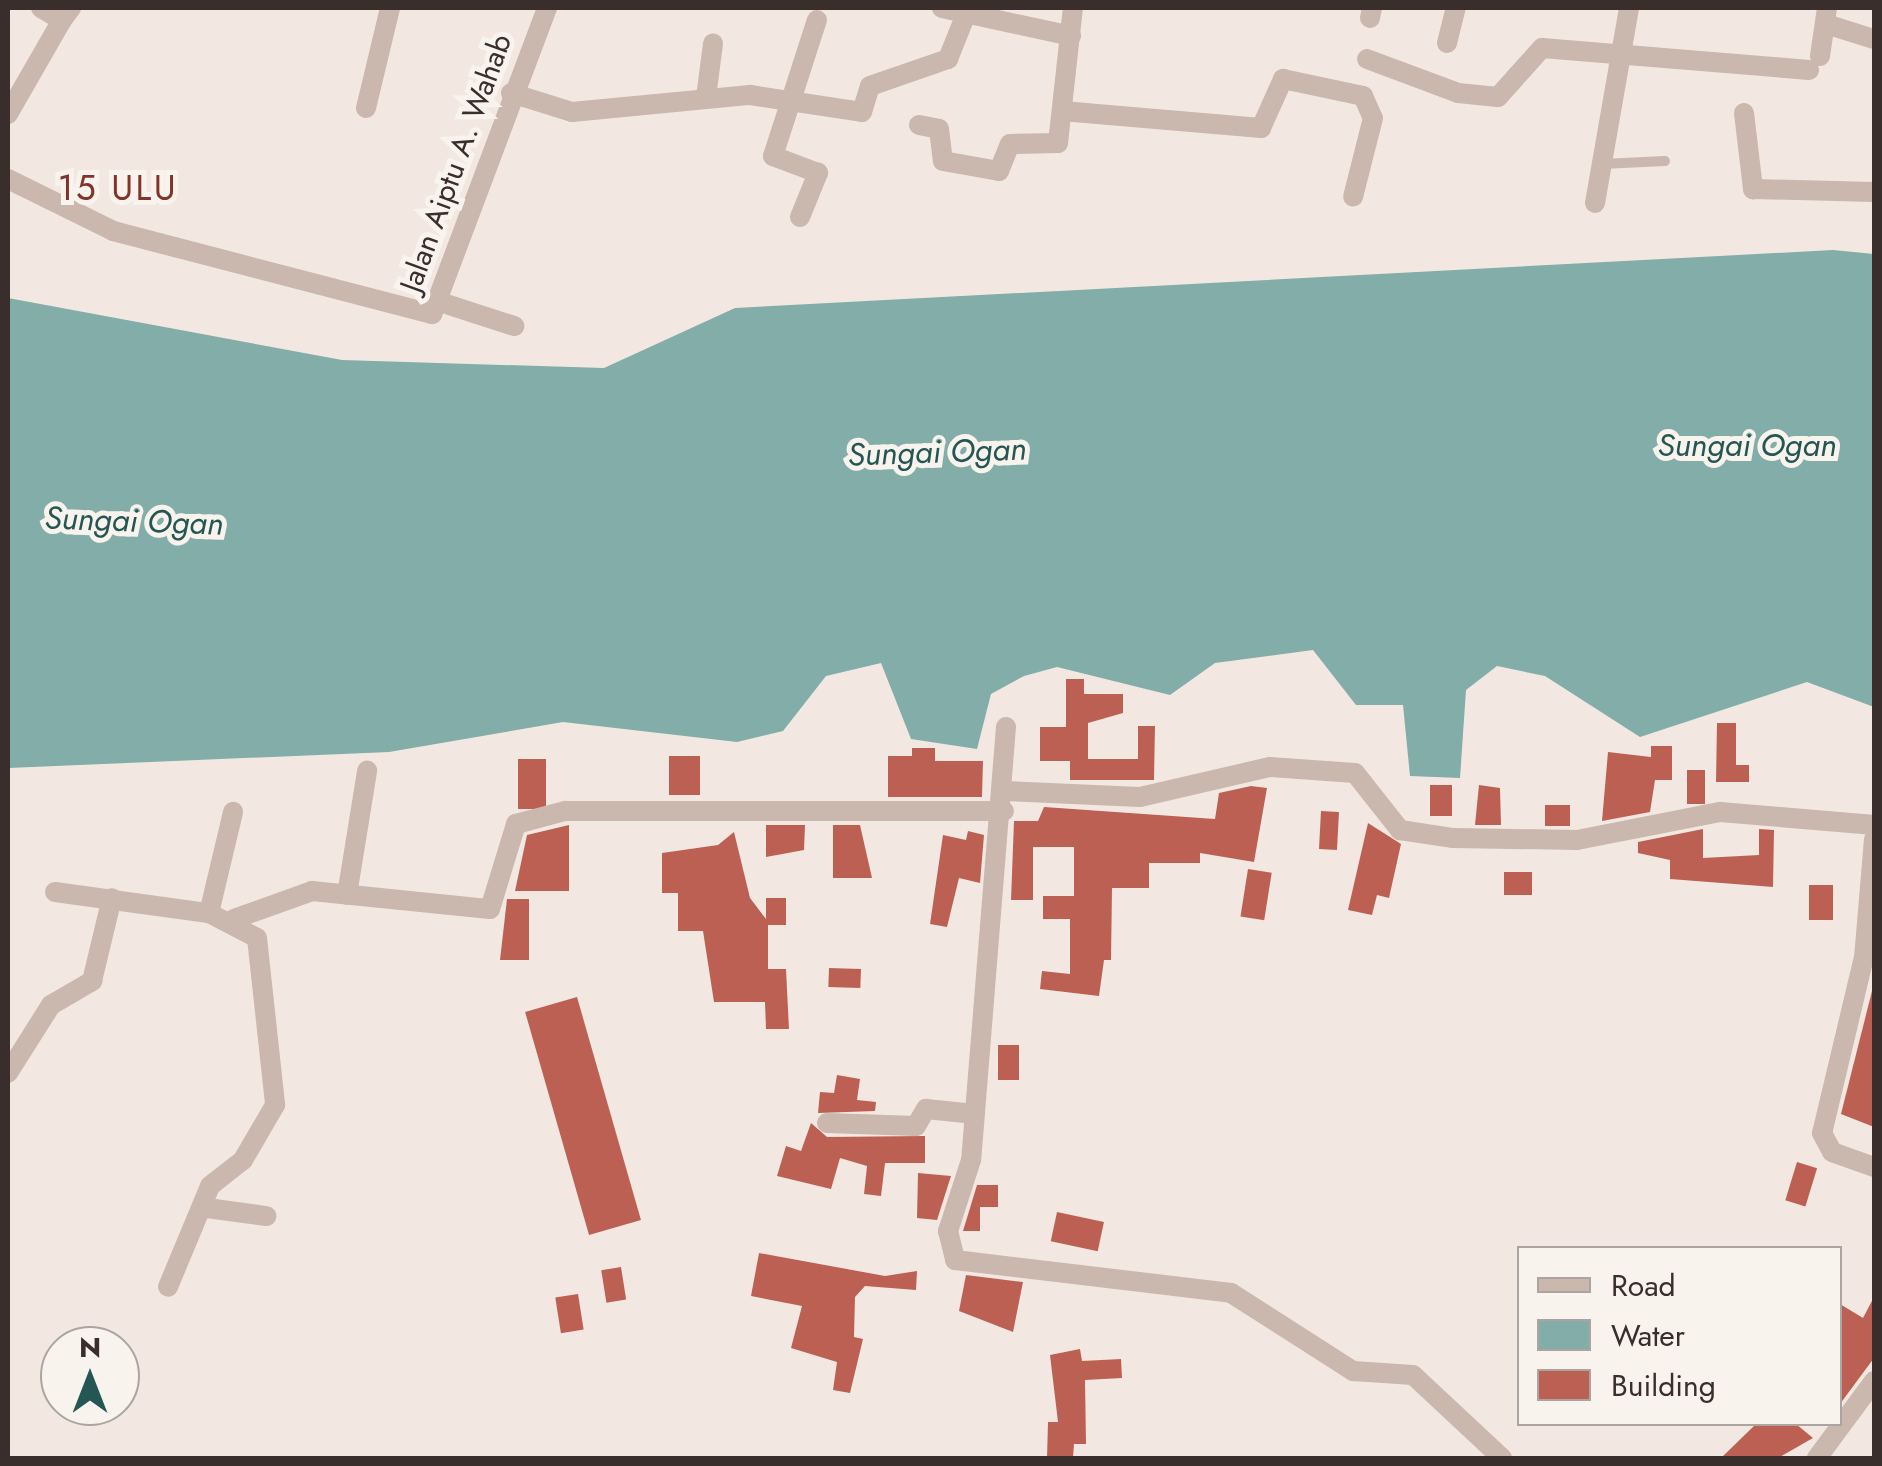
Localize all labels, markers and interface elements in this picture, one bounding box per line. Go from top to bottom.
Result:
street label: Jalan Aiptu A. Wahab [393,29,519,297]
district label: 15 ULU [58,167,178,209]
water label: Sungai Ogan [1658,426,1836,464]
water label: Sungai Ogan [847,430,1027,474]
water label: Sungai Ogan [44,499,224,543]
legend [1517,1246,1842,1426]
text: Road [1611,1264,1676,1307]
text: Water [1611,1314,1685,1357]
north arrow [40,1326,140,1426]
text: N [79,1327,101,1368]
text: Building [1611,1364,1716,1407]

